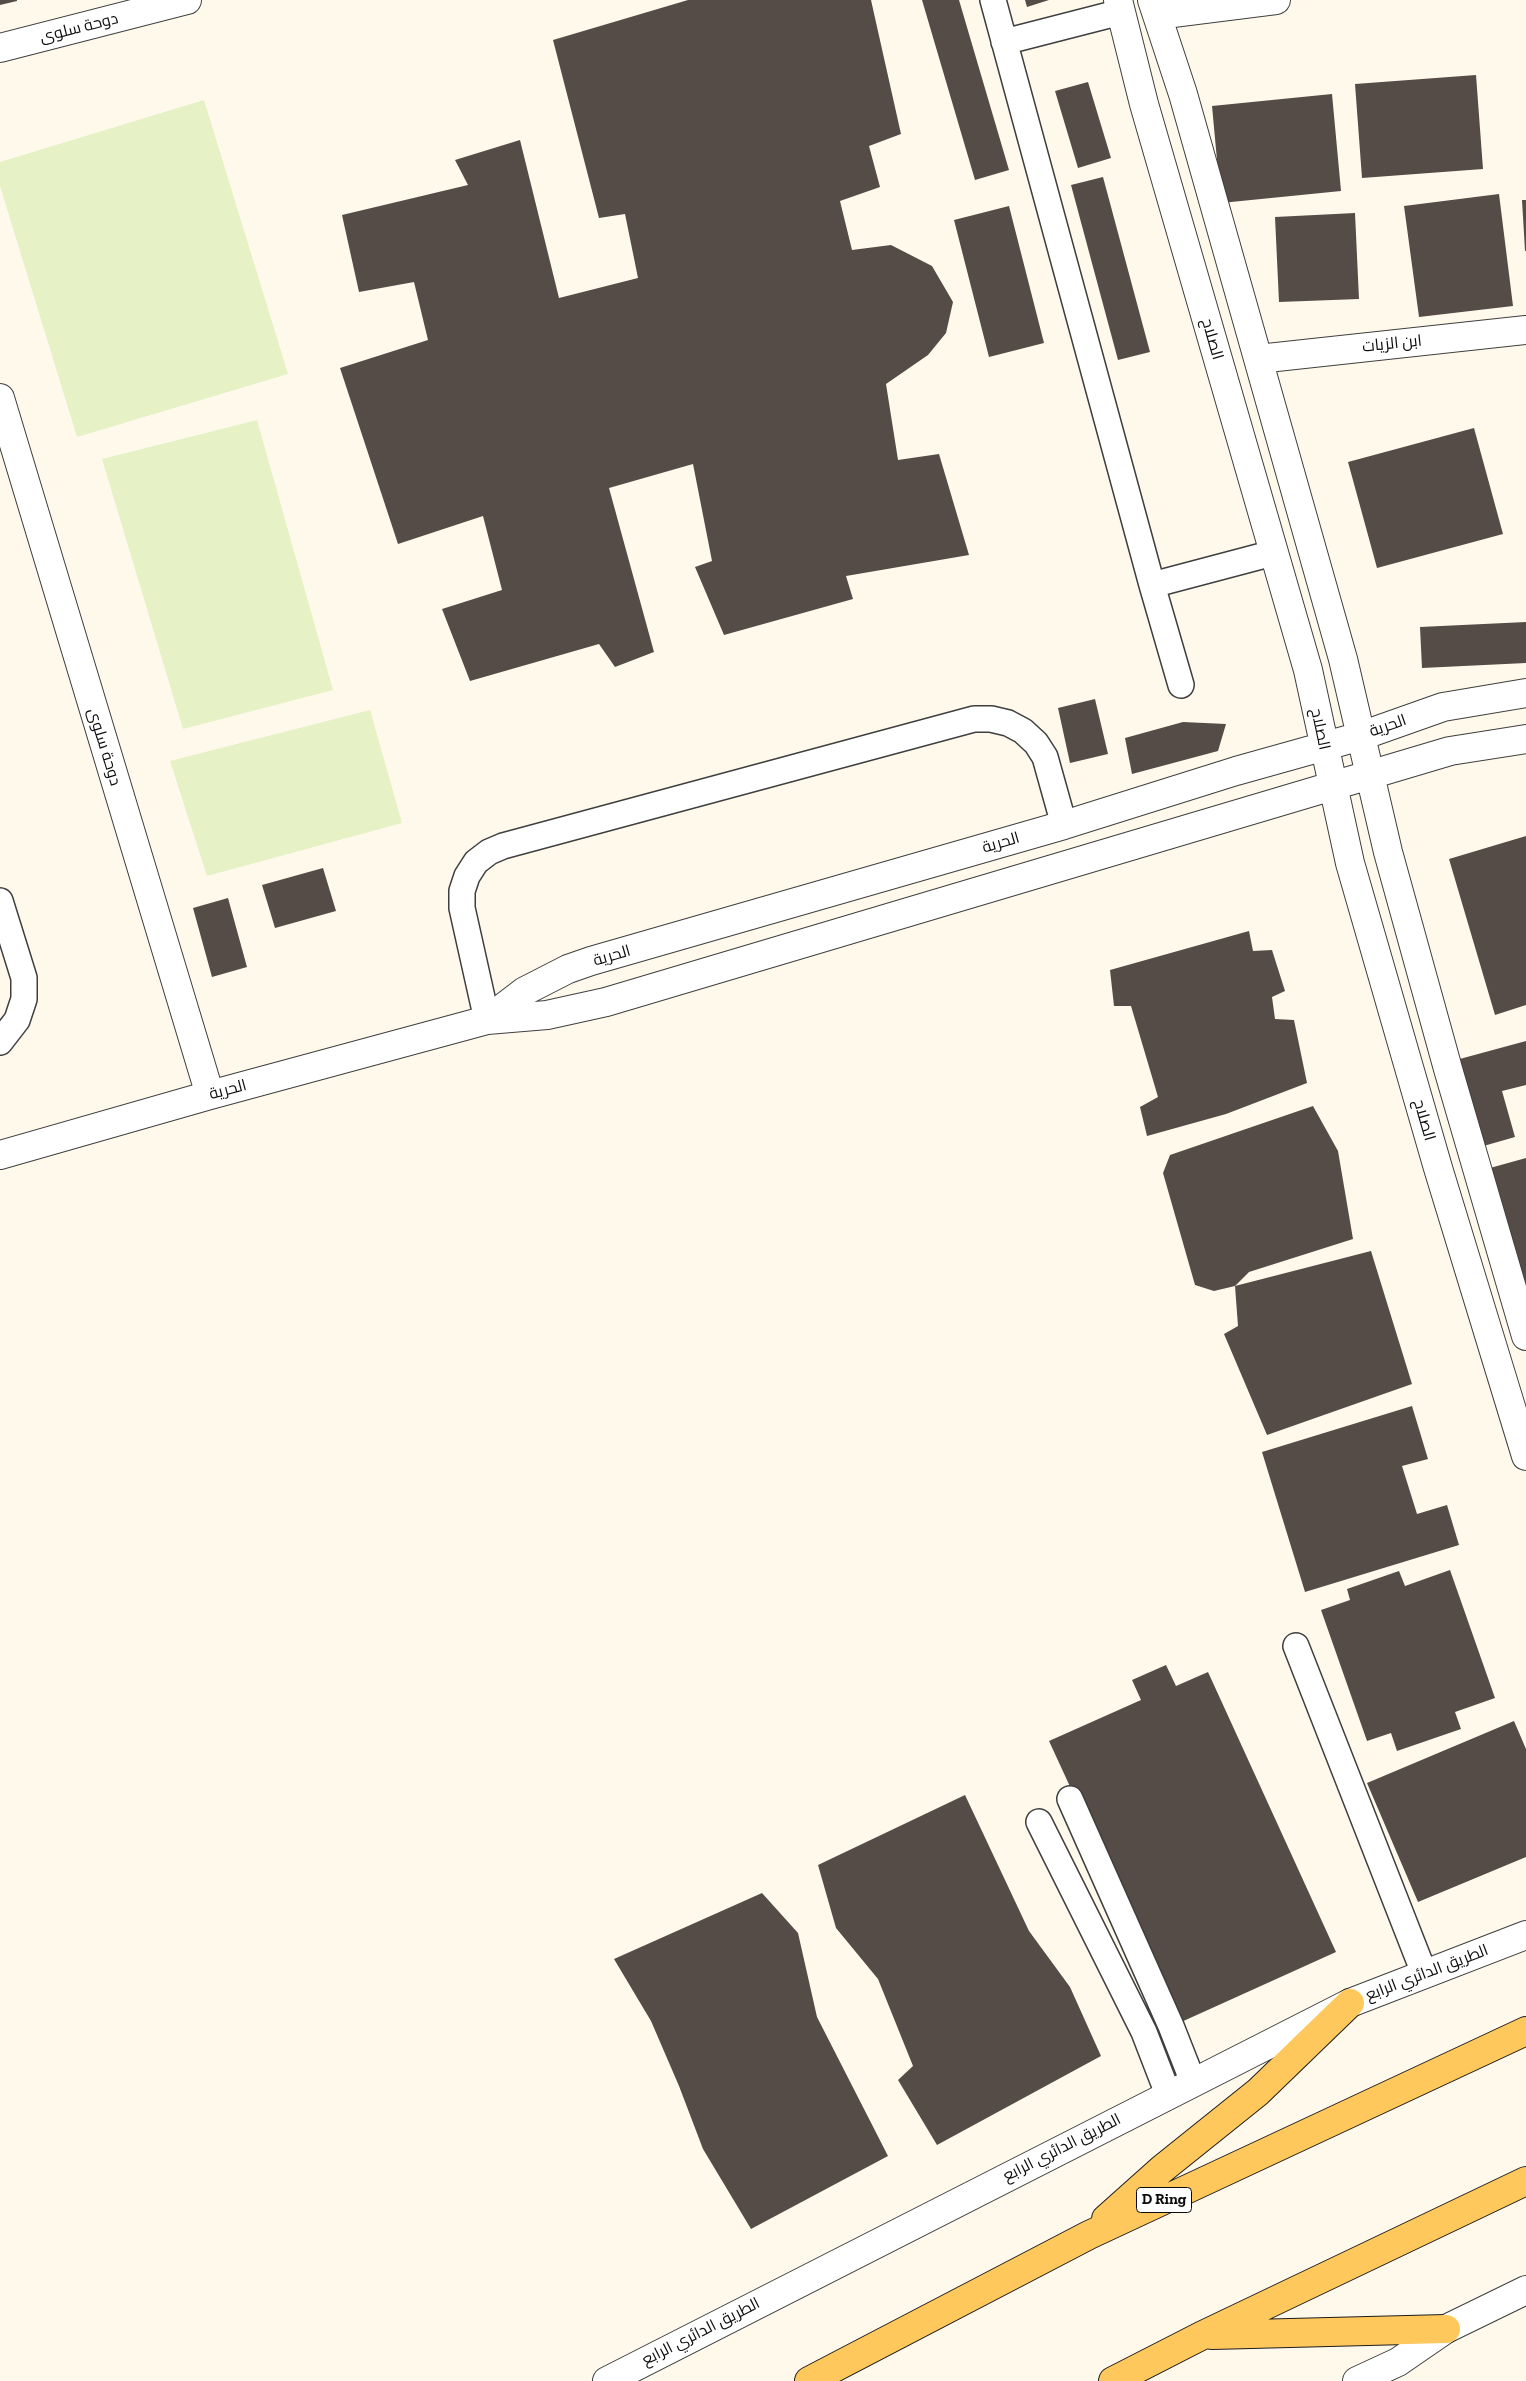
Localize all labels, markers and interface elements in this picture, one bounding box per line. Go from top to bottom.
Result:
street label: دوحة سلوى [38,9,120,47]
street label: الصلاح [1197,316,1227,362]
street label: ابن الزيات [1361,331,1423,357]
street label: دوحة سلوى [83,706,125,788]
street label: الصلاح [1306,706,1334,752]
street label: الحرية [1367,711,1409,741]
street label: الحرية [980,829,1022,857]
street label: الحرية [591,942,633,970]
street label: الحرية [207,1076,249,1104]
street label: الصلاح [1409,1097,1439,1143]
street label: الطريق الدائري الرابع [1363,1941,1491,2005]
street label: الطريق الدائري الرابع [1000,2110,1124,2186]
road number: D Ring [1136,2188,1192,2212]
street label: الطريق الدائري الرابع [639,2294,763,2370]

